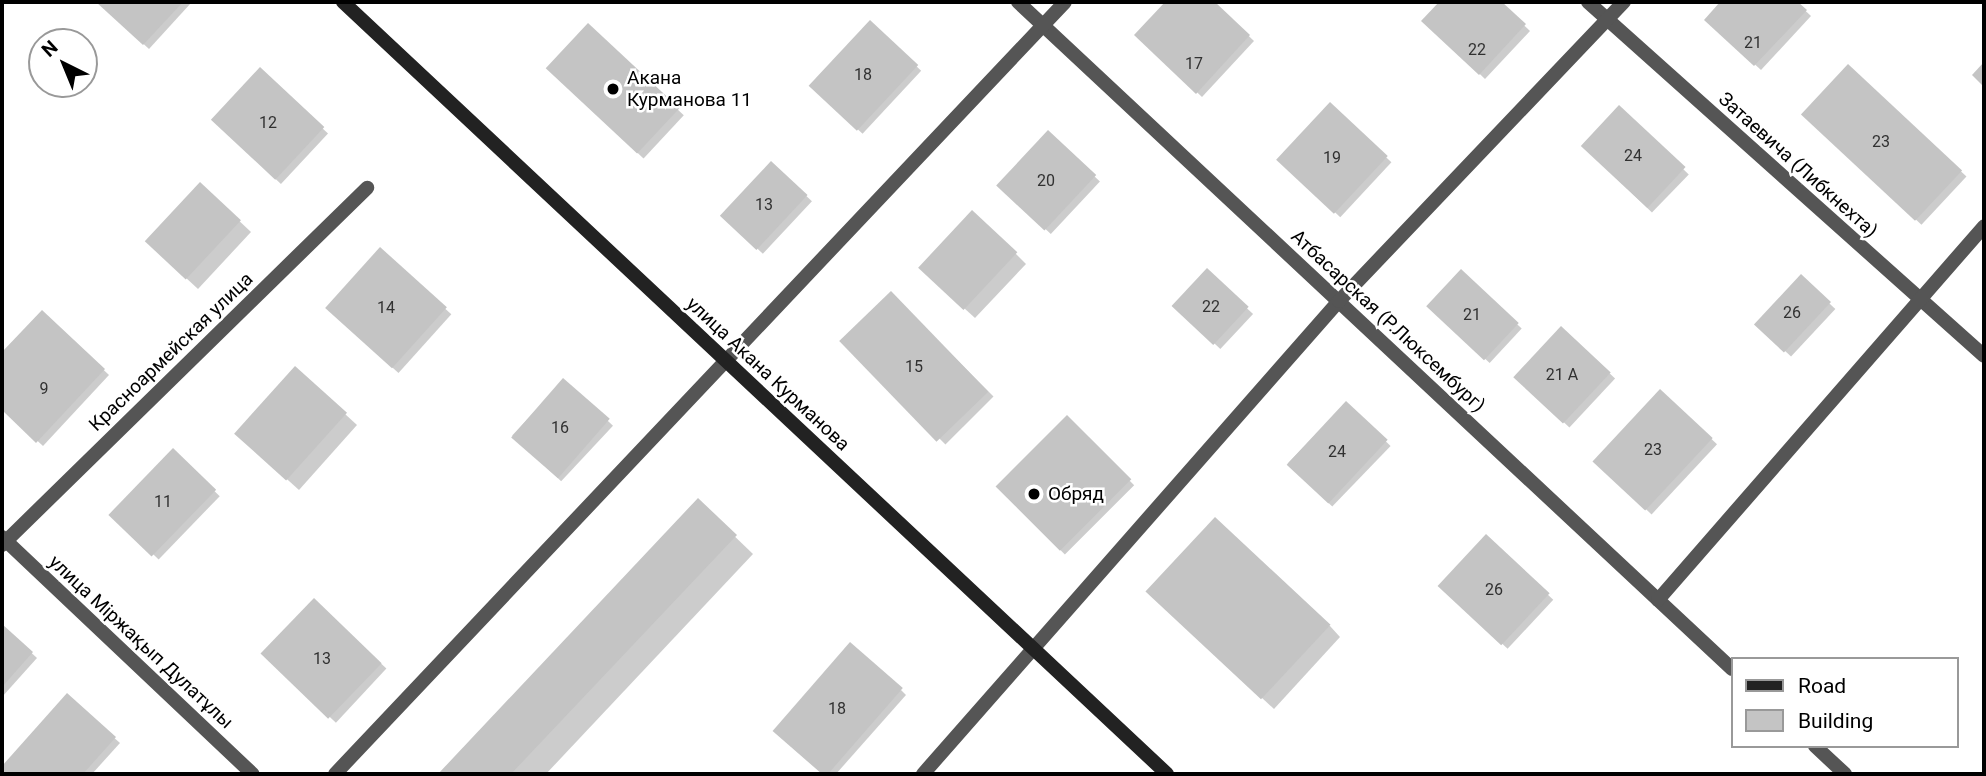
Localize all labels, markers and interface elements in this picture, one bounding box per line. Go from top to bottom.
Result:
north arrow [28,28,98,98]
house number: 21 [1744,33,1762,53]
text: N [37,36,62,62]
house number: 22 [1468,40,1486,60]
house number: 17 [1185,54,1203,74]
house number: 18 [854,65,872,85]
place label: Акана Курманова 11 [627,67,752,111]
marker: Акана Курманова 11 [605,81,621,97]
street label: Затаевича (Либкнехта) [1714,88,1882,242]
house number: 12 [259,113,277,133]
house number: 23 [1872,132,1890,152]
house number: 24 [1624,146,1642,166]
house number: 19 [1323,148,1341,168]
house number: 20 [1037,171,1055,191]
house number: 13 [755,195,773,215]
street label: Атбасарская (Р.Люксембург) [1286,225,1490,417]
street label: Красноармейская улица [84,268,258,436]
street label: улица Акана Курманова [682,292,854,456]
house number: 22 [1202,297,1220,317]
house number: 14 [377,298,395,318]
house number: 26 [1783,303,1801,323]
house number: 21 [1463,305,1481,325]
house number: 15 [905,357,923,377]
house number: 21 А [1546,365,1578,385]
house number: 9 [40,379,48,399]
house number: 16 [551,418,569,438]
house number: 23 [1644,440,1662,460]
house number: 24 [1328,442,1346,462]
place label: Обряд [1048,483,1104,505]
marker: Обряд [1026,486,1042,502]
house number: 11 [154,492,172,512]
street label: улица Міржақып Дулатұлы [44,551,238,733]
house number: 26 [1485,580,1503,600]
house number: 13 [313,649,331,669]
legend [1730,657,1958,748]
text: Road [1798,674,1846,698]
house number: 18 [828,699,846,719]
text: Building [1798,709,1873,733]

